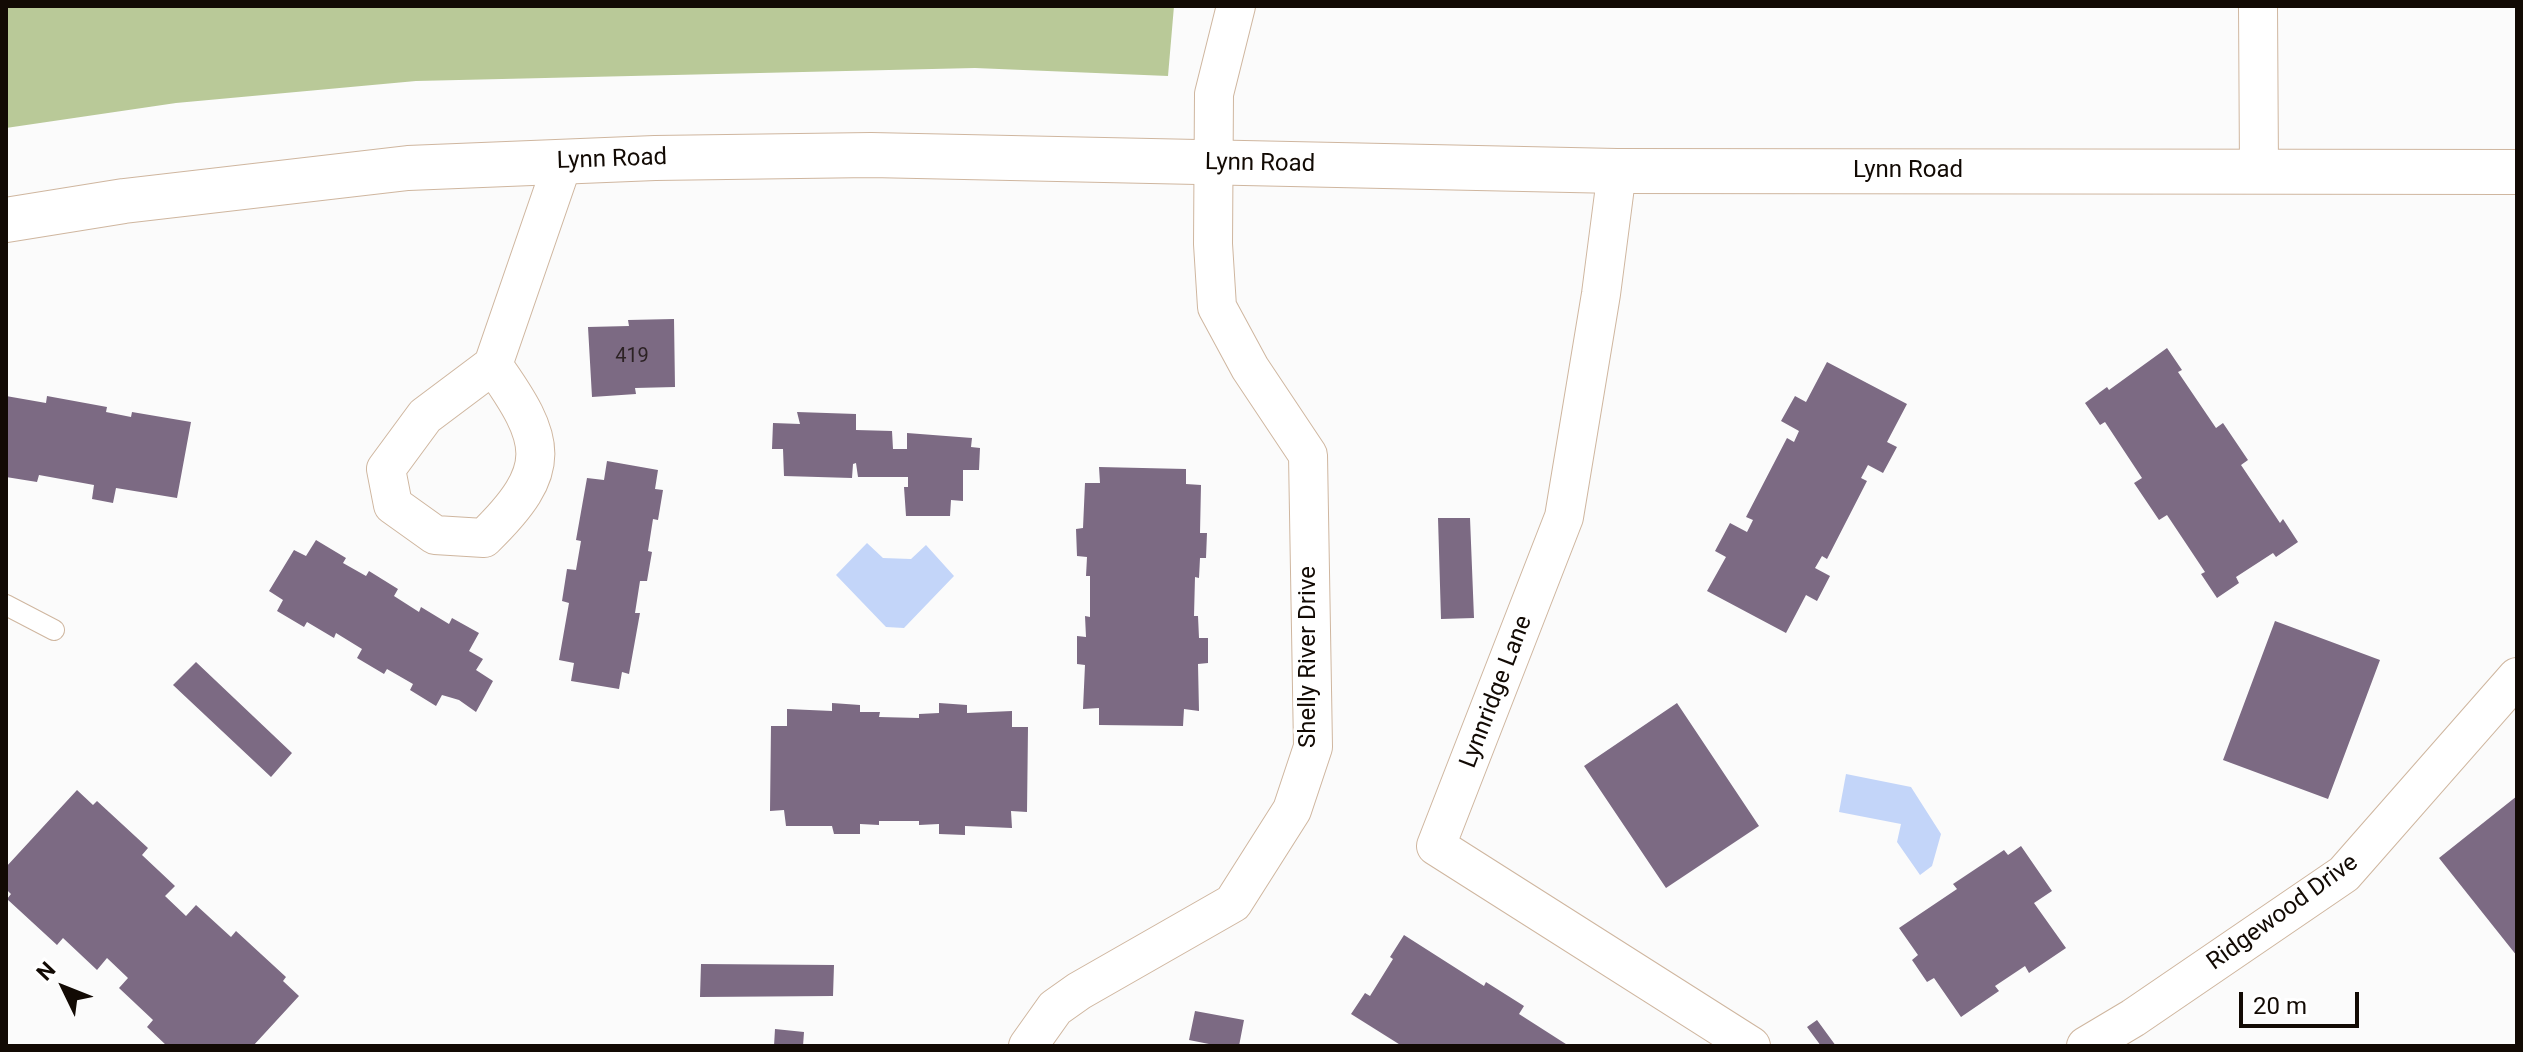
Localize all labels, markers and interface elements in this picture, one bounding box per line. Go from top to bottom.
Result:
street label: Lynn Road [556,144,668,176]
street label: Lynn Road [1205,149,1315,179]
street label: Lynn Road [1853,157,1963,185]
house number: 419 [615,345,649,369]
street label: Shelly River Drive [1295,566,1323,748]
street label: Lynnridge Lane [1455,612,1539,772]
street label: Ridgewood Drive [2202,849,2364,977]
north arrow [24,948,104,1028]
text: N [32,957,61,985]
scale bar [2243,976,2363,1026]
text: 20 m [2253,992,2307,1020]

